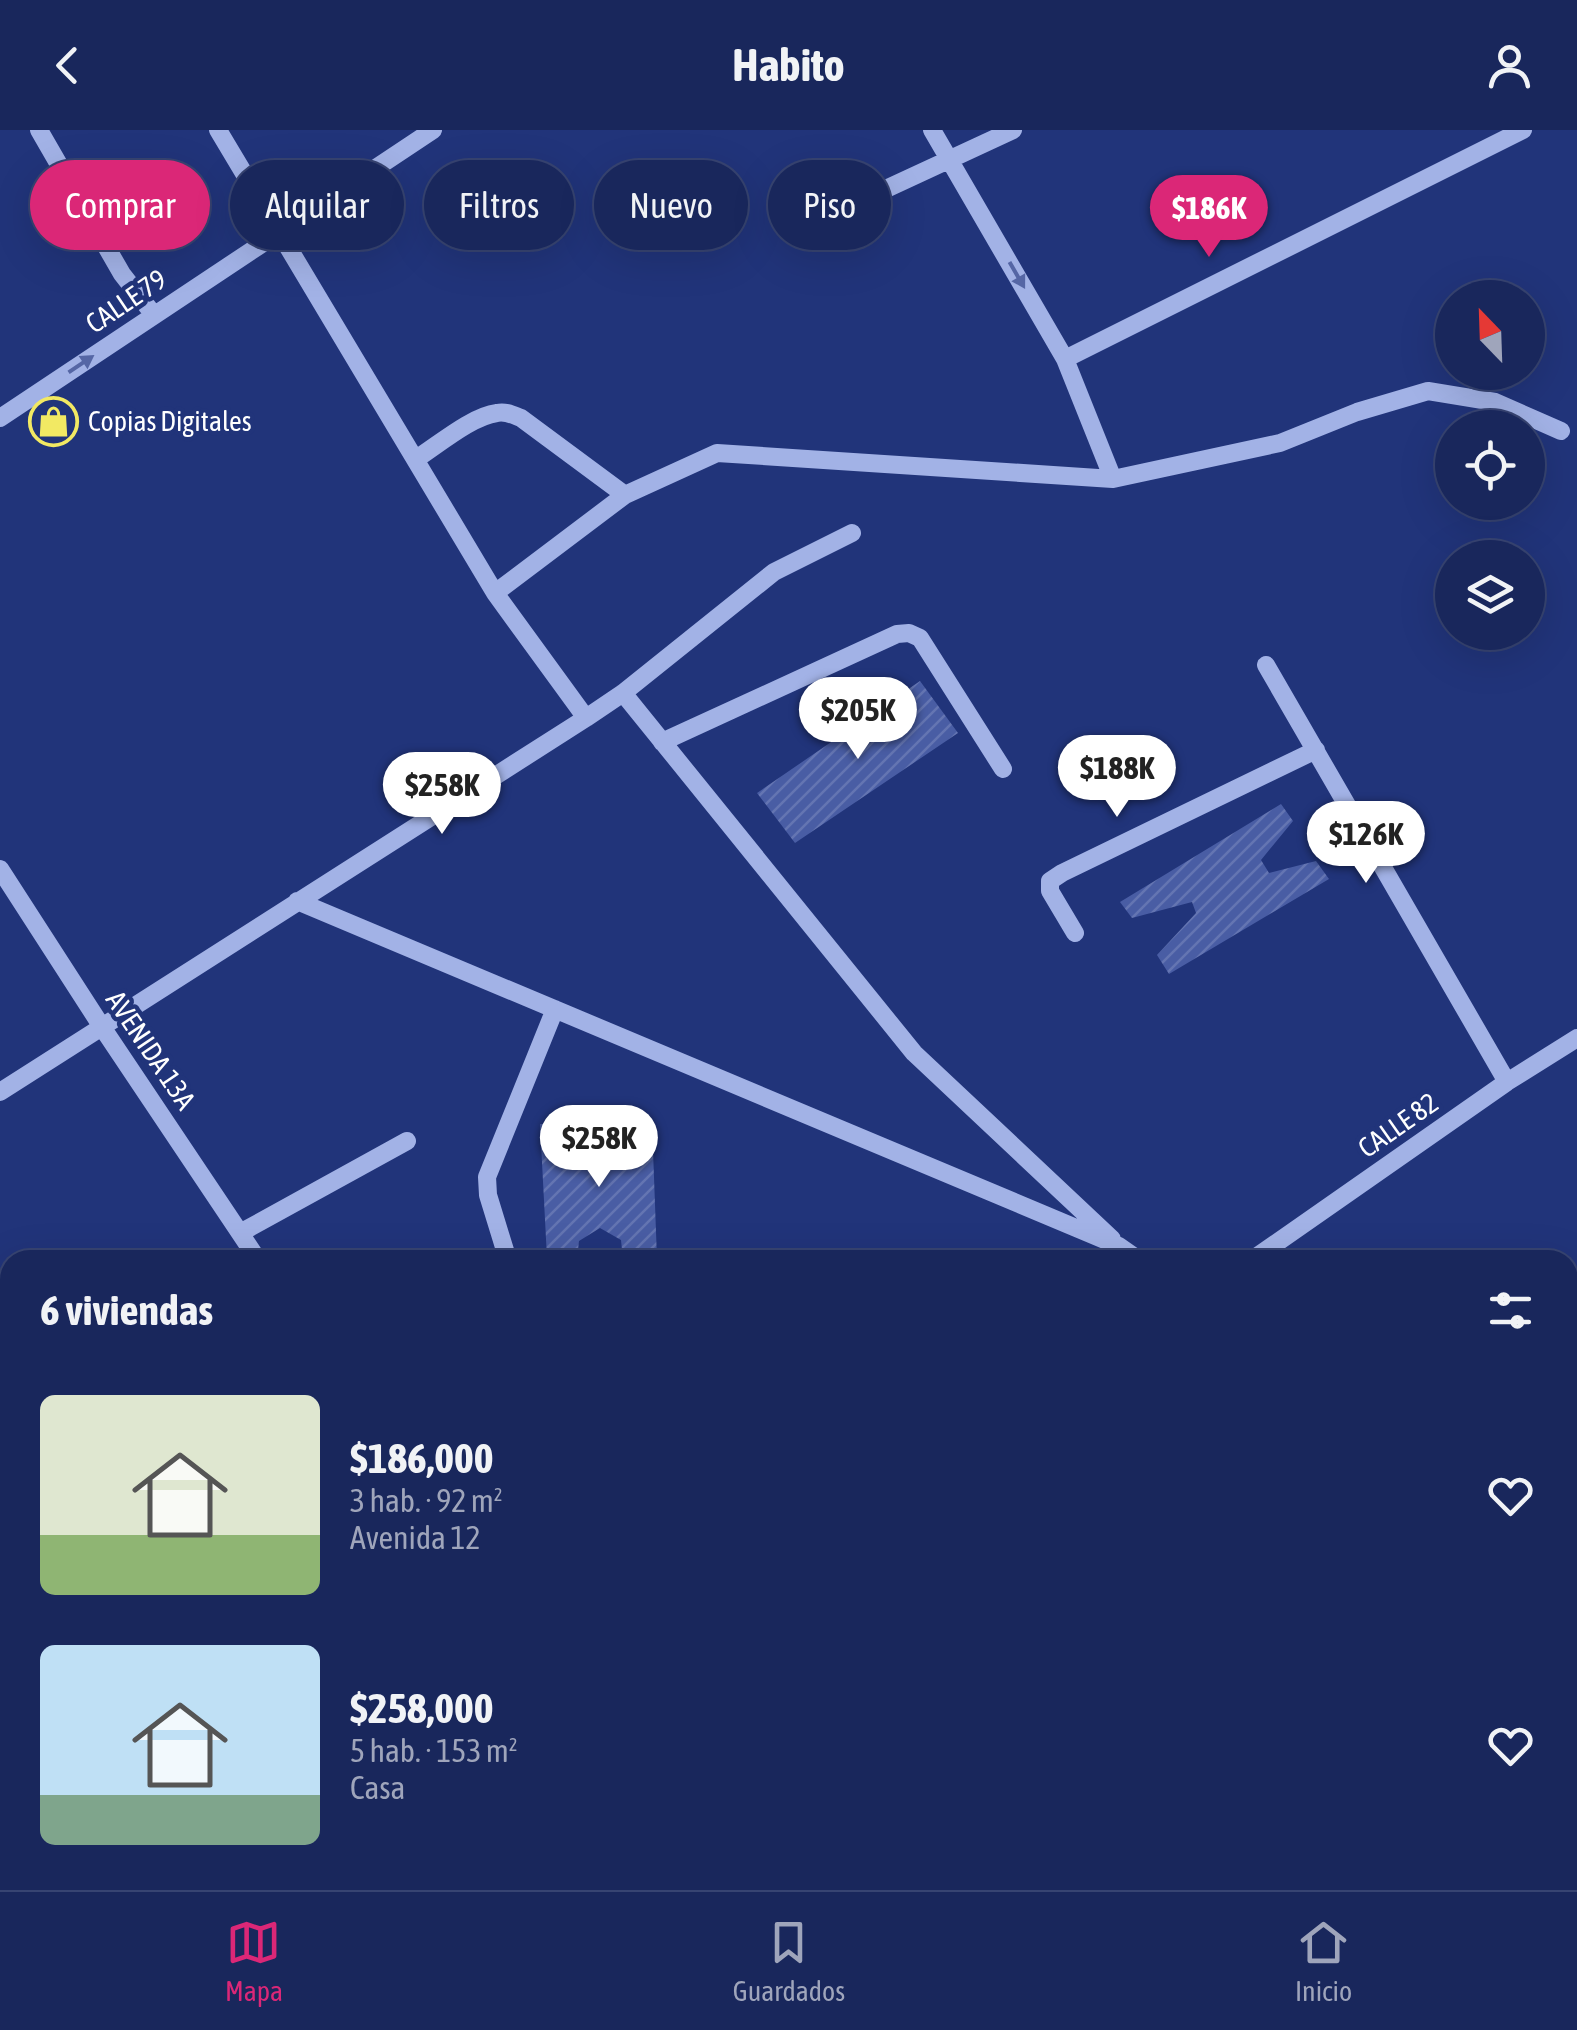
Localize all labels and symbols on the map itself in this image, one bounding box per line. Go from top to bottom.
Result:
pin: $186K [1139,175,1279,260]
one-way arrow [1007,261,1025,289]
street label: CALLE 79 [80,263,172,339]
north arrow [1435,280,1545,390]
one-way arrow [68,355,95,373]
shop icon: Copias Digitales [27,395,79,447]
place label: Copias Digitales [88,405,252,437]
pin: $205K [788,677,928,762]
pin: $188K [1047,735,1187,820]
pin: $258K [372,752,512,837]
pin: $126K [1296,801,1436,886]
street label: AVENIDA 13A [100,985,202,1115]
street label: CALLE 82 [1352,1086,1444,1164]
pin: $258K [529,1105,669,1190]

